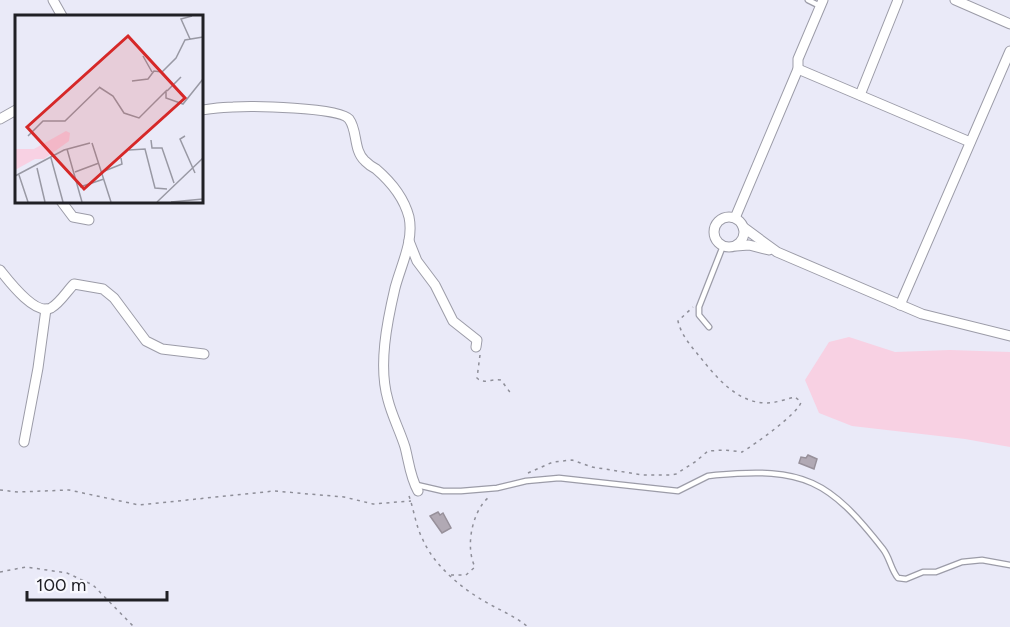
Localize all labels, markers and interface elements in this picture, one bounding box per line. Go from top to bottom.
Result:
inset map [15,15,202,202]
scale bar [27,564,166,602]
text: 100 m [36,574,86,596]

